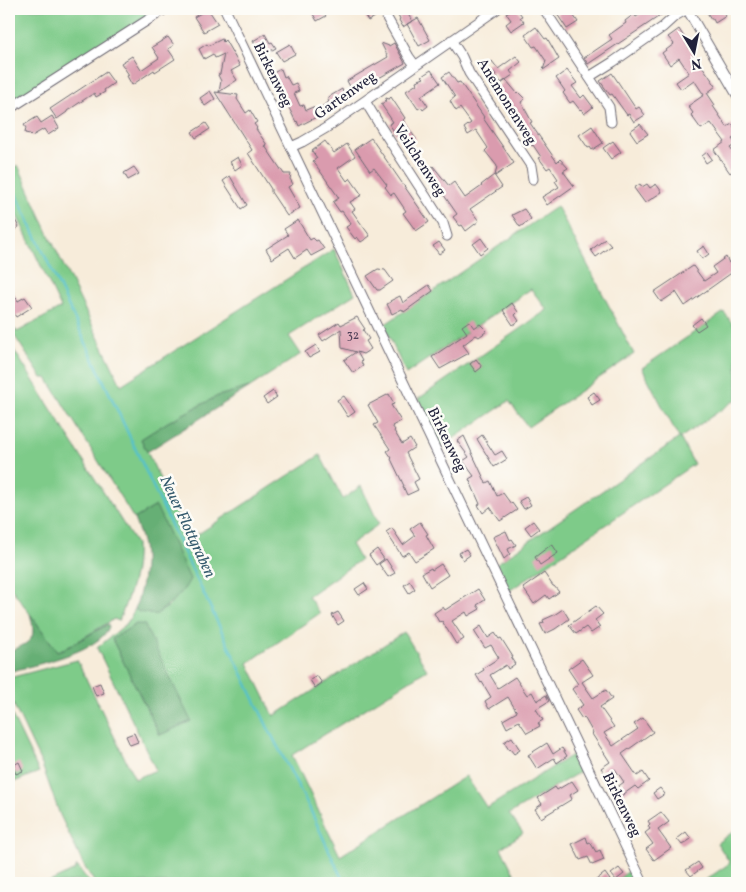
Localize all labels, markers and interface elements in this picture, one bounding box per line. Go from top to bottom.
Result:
north arrow [668,28,718,78]
street label: Birkenweg [247,39,297,111]
text: N [689,53,703,74]
street label: Anemonenweg [471,55,541,150]
street label: Gartenweg [311,67,382,125]
street label: Veilchenweg [388,121,450,201]
house number: 32 [347,328,359,344]
street label: Birkenweg [421,404,471,476]
water label: Neuer Flottgraben [154,472,220,582]
street label: Birkenweg [596,769,646,841]

